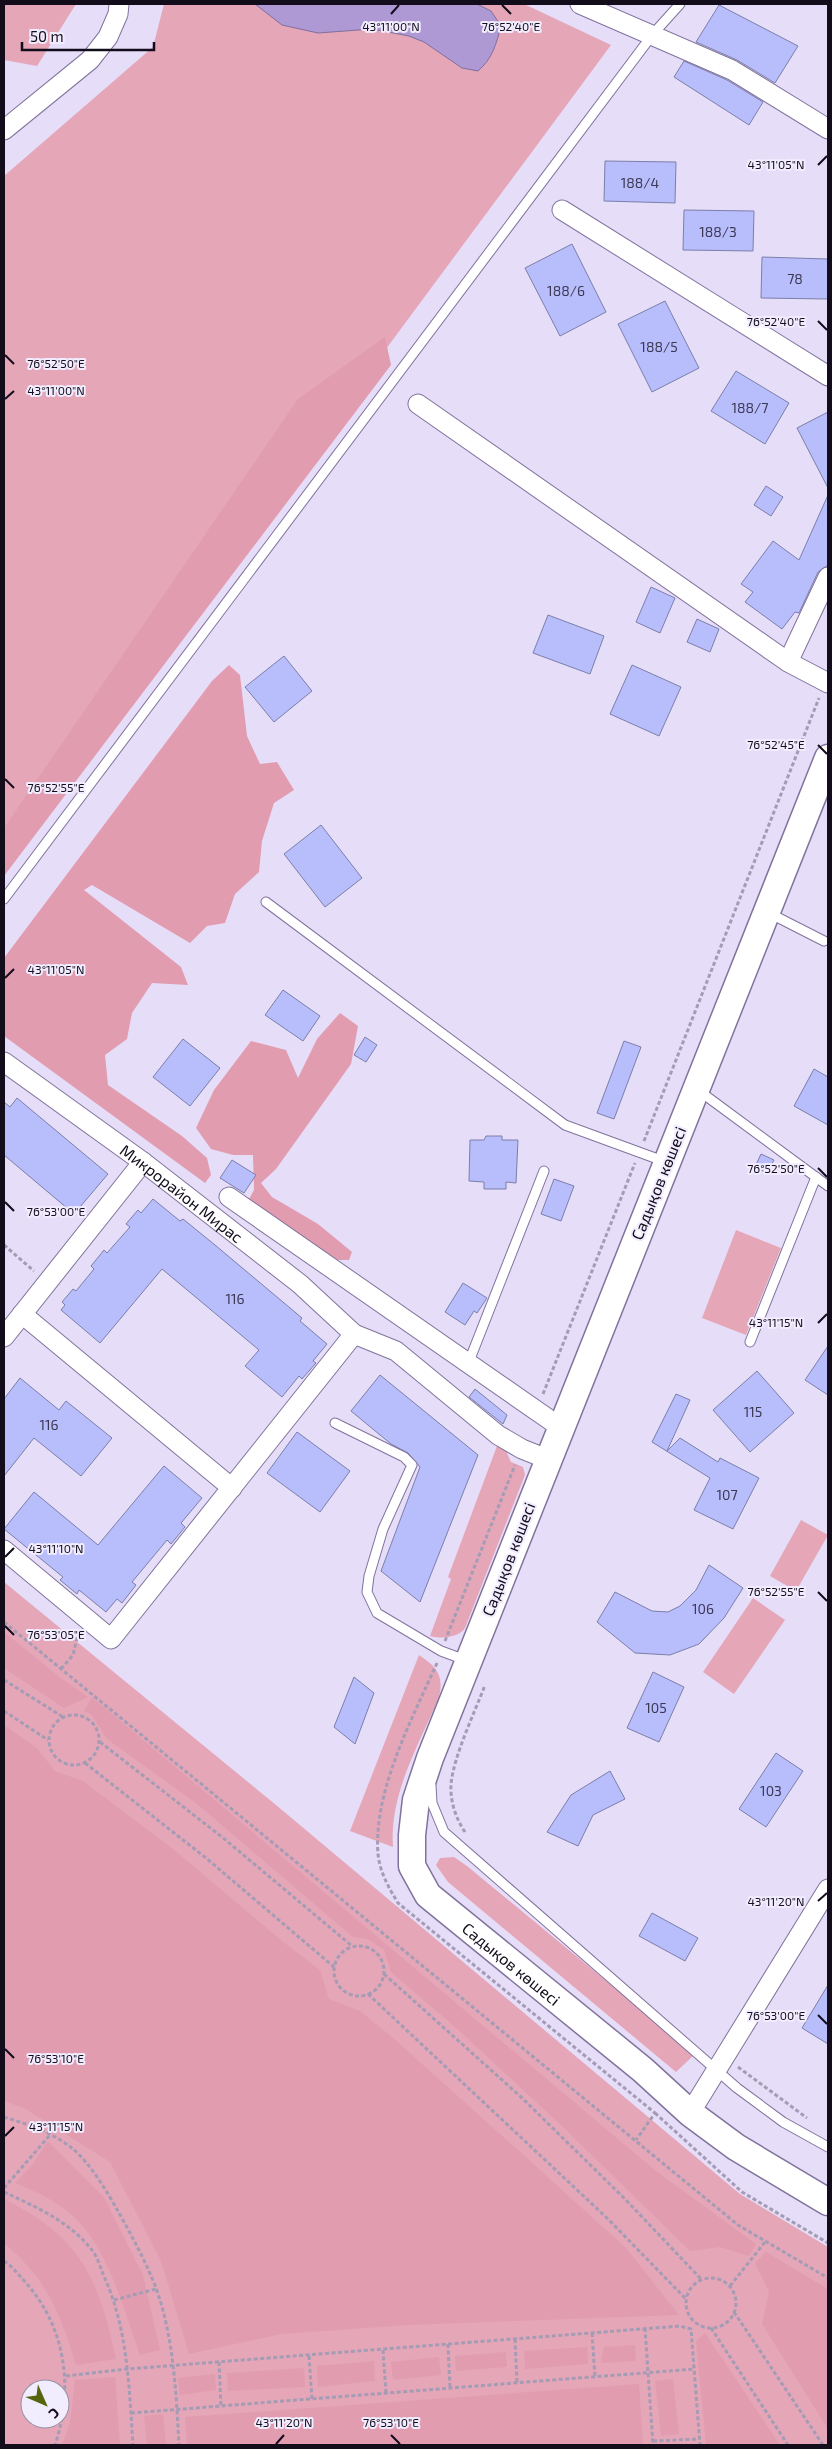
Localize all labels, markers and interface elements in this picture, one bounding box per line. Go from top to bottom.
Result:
text: 43°11'00"N [362,19,420,33]
text: 76°52'40"E [482,19,540,33]
scale bar [22,20,155,52]
text: 50 m [30,27,64,45]
text: 43°11'05"N [748,157,804,171]
house number: 188/4 [621,174,659,191]
house number: 188/3 [699,223,737,240]
house number: 78 [787,270,803,287]
house number: 188/6 [547,282,585,299]
text: 76°52'40"E [747,314,805,328]
house number: 188/5 [640,338,678,355]
text: 76°52'50"E [27,356,85,370]
text: 43°11'00"N [27,383,85,397]
house number: 188/7 [732,399,768,416]
text: 76°52'45"E [747,737,805,751]
text: 76°52'55"E [28,780,85,794]
text: 43°11'05"N [28,962,84,976]
street label: Садықов көшесі [627,1124,689,1242]
street label: Микрорайон Мирас [117,1140,247,1246]
text: 76°52'50"E [747,1161,805,1175]
text: 76°53'00"E [27,1204,85,1218]
house number: 116 [225,1290,245,1307]
text: 43°11'15"N [749,1315,803,1329]
house number: 115 [744,1403,762,1420]
house number: 116 [39,1416,59,1433]
house number: 107 [716,1486,738,1503]
street label: Садықов көшесі [478,1499,538,1619]
text: 43°11'10"N [28,1541,84,1555]
text: 76°52'55"E [748,1584,805,1598]
house number: 106 [692,1600,714,1617]
text: 76°53'05"E [27,1627,85,1641]
house number: 105 [645,1699,667,1716]
house number: 103 [760,1782,782,1799]
text: 43°11'20"N [747,1894,805,1908]
street label: Садықов көшесі [459,1918,565,2009]
text: 76°53'00"E [747,2008,805,2022]
text: 76°53'10"E [28,2051,84,2065]
text: 43°11'15"N [29,2119,83,2133]
north arrow [20,2379,70,2429]
text: С [46,2405,63,2422]
text: 43°11'20"N [255,2415,313,2429]
text: 76°53'10"E [363,2415,419,2429]

